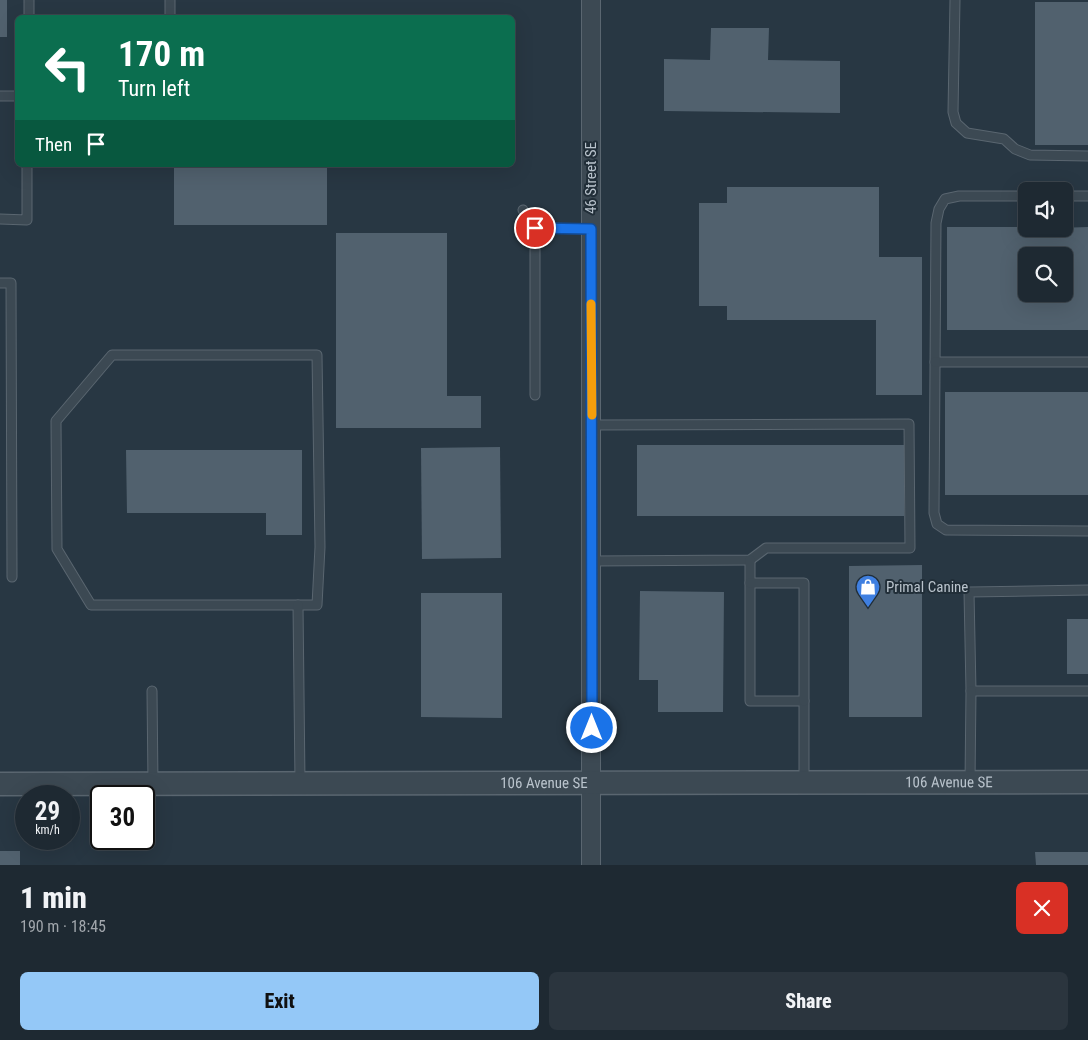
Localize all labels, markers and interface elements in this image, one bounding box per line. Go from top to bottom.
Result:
text: 170 m [118,34,205,75]
icon: left [35,35,100,100]
text: Turn left [118,76,190,101]
icon: arrive [82,130,110,158]
text: Then [35,133,72,156]
street label: 46 Street SE [582,142,600,214]
map controls [1018,182,1073,302]
button: sound [1018,182,1073,237]
pin [514,207,556,249]
icon: arrive [521,214,549,242]
button: search [1018,247,1073,302]
shop icon: Primal Canine [855,574,881,608]
place label: Primal Canine [886,578,968,596]
position arrow [565,701,617,753]
street label: 106 Avenue SE [905,773,993,791]
street label: 106 Avenue SE [500,774,588,792]
speed limit sign: 30 [90,785,155,850]
text: 29 [35,797,60,826]
text: km/h [35,823,60,837]
text: 1 min [20,880,87,915]
button: close [1016,882,1068,934]
text: 190 m · 18:45 [20,917,106,936]
button: Exit [20,972,539,1030]
button: Share [549,972,1068,1030]

